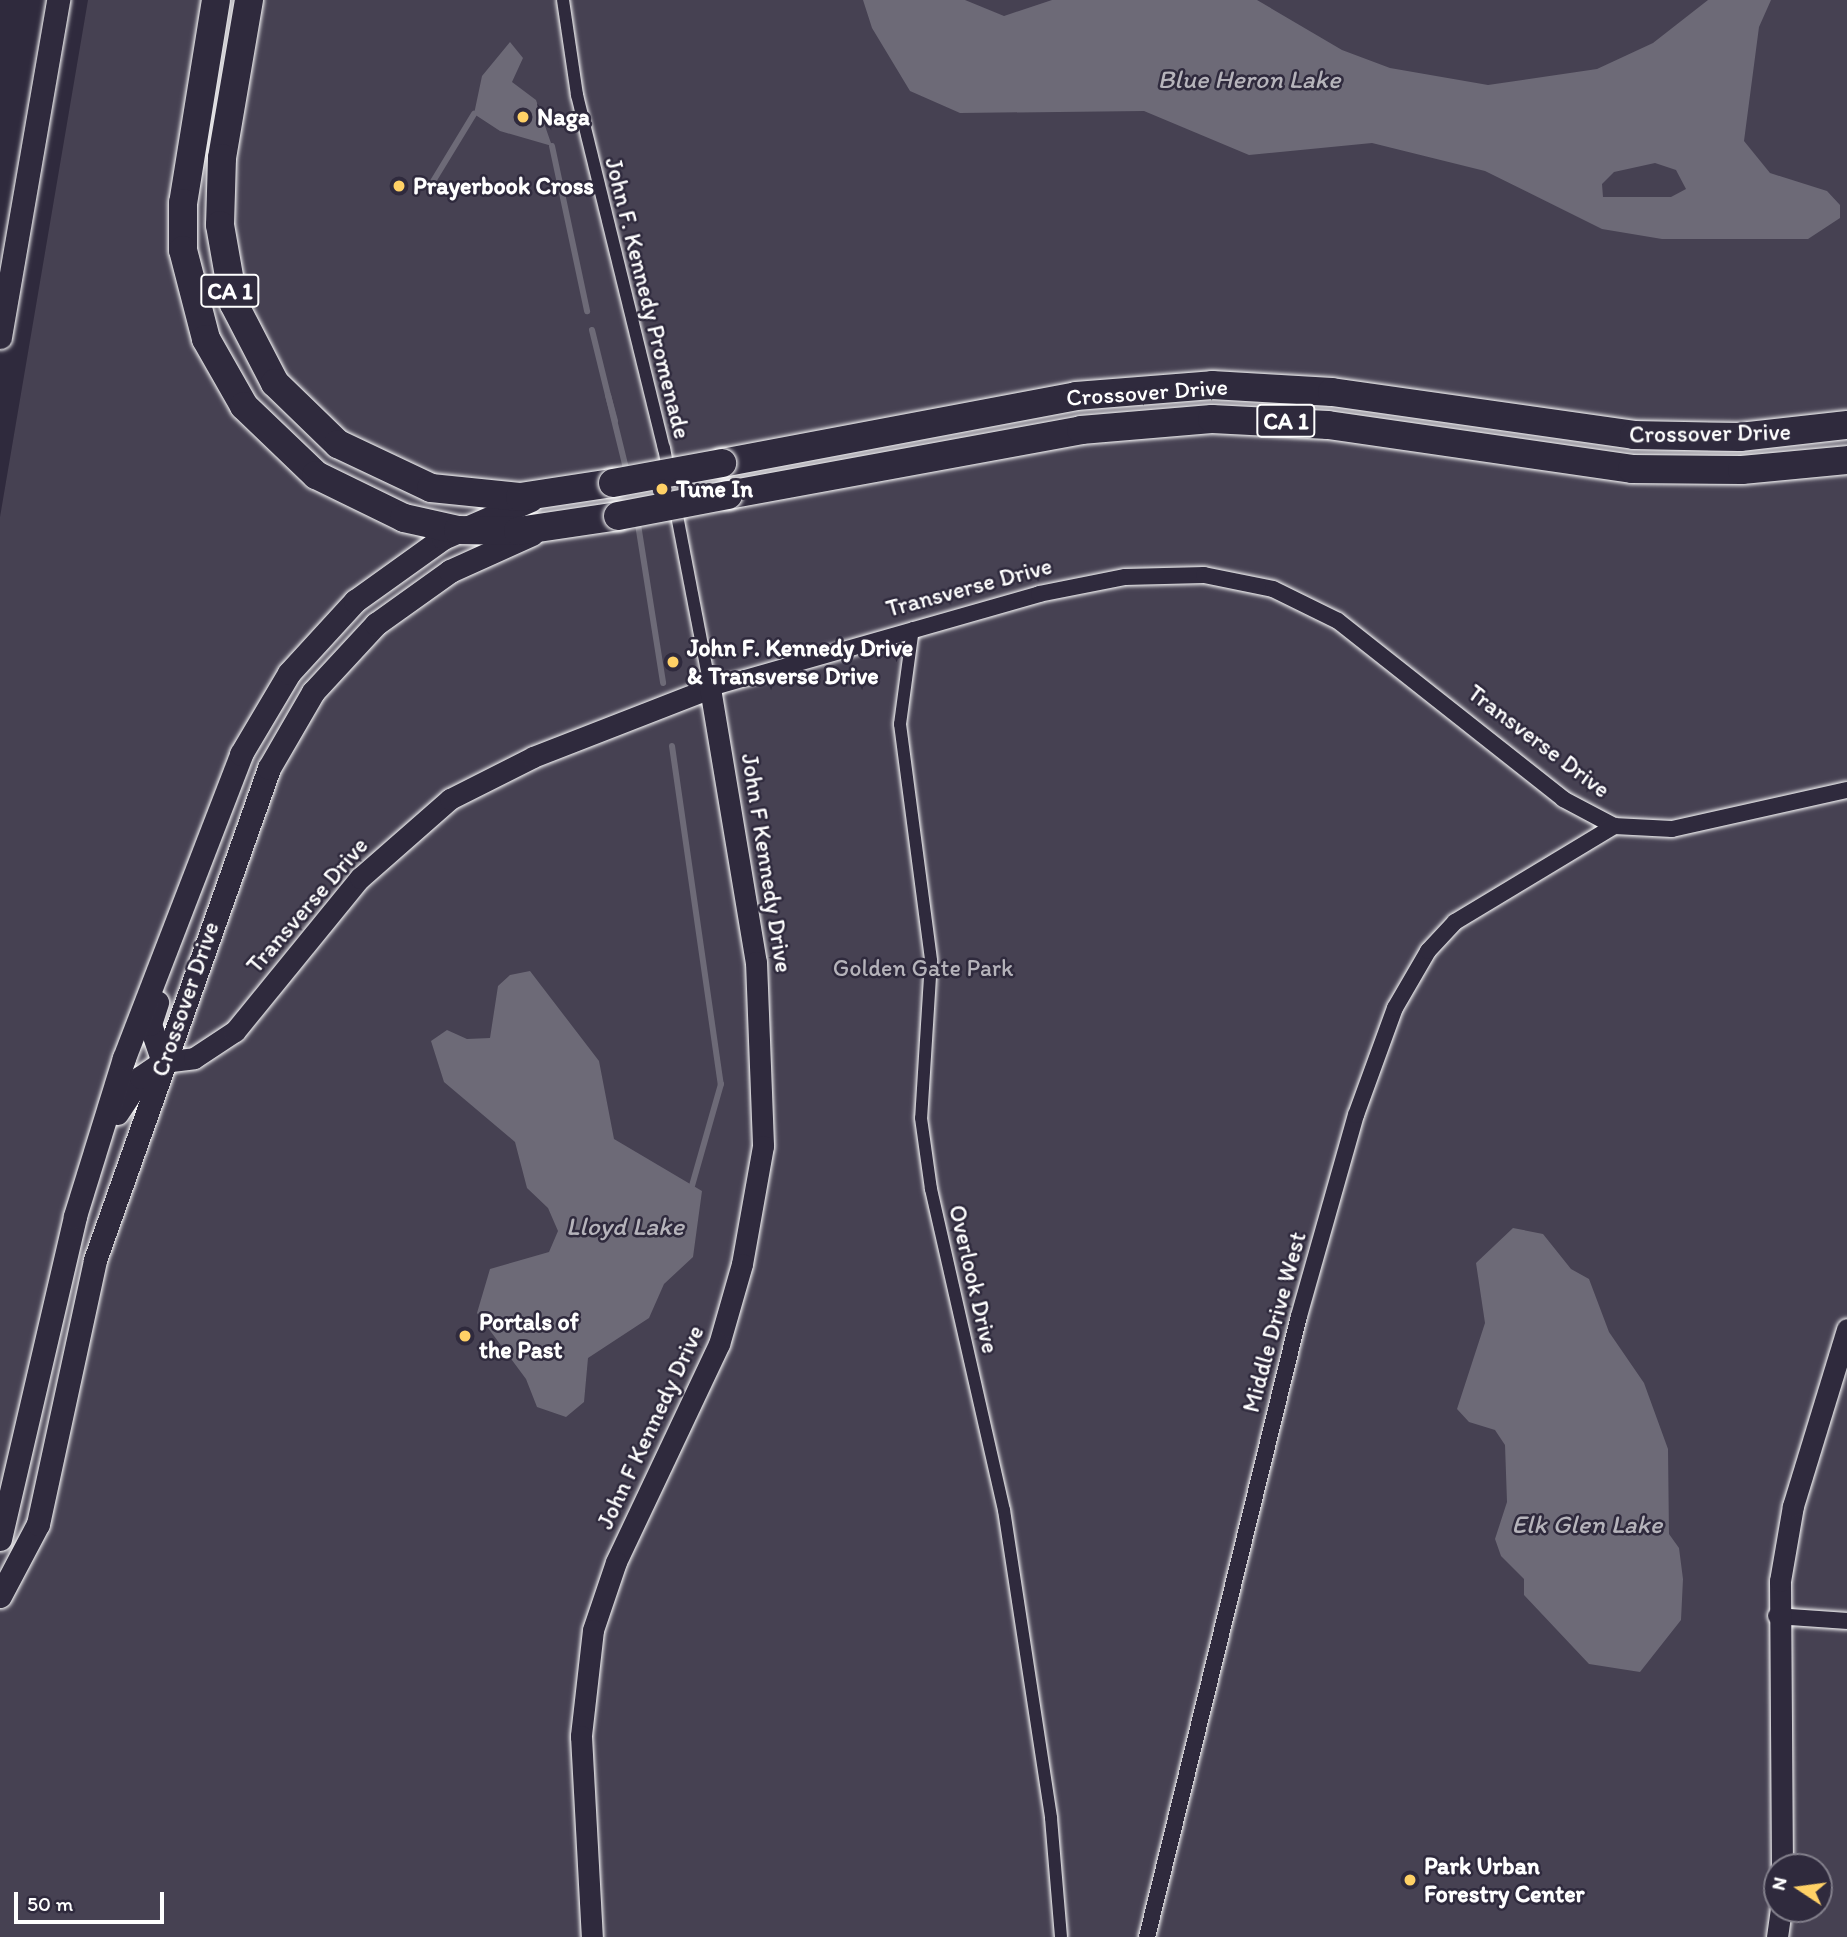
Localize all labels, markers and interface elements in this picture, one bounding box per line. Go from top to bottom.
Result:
water label: Blue Heron Lake [1158,64,1340,96]
place label: Naga [537,103,590,131]
marker: Naga [515,109,531,125]
street label: John F. Kennedy Promenade [599,154,697,442]
place label: Prayerbook Cross [413,172,594,200]
marker: Prayerbook Cross [391,178,407,194]
road number: CA 1 [200,272,260,310]
street label: Crossover Drive [1065,372,1229,412]
road number: CA 1 [1256,402,1316,440]
street label: Crossover Drive [1629,417,1791,449]
place label: Tune In [676,475,754,503]
marker: Tune In [654,481,670,497]
street label: Transverse Drive [883,551,1055,623]
place label: John F. Kennedy Drive & Transverse Drive [687,634,913,690]
marker: John F. Kennedy Drive & Transverse Drive [665,654,681,670]
street label: Transverse Drive [1462,678,1616,804]
street label: John F Kennedy Drive [736,752,798,974]
street label: Transverse Drive [240,831,374,979]
street label: Crossover Drive [145,918,225,1080]
park label: Golden Gate Park [833,954,1013,982]
street label: Overlook Drive [943,1202,1005,1356]
water label: Lloyd Lake [566,1211,684,1243]
street label: Middle Drive West [1236,1229,1312,1415]
place label: Portals of the Past [479,1308,579,1364]
street label: John F Kennedy Drive [590,1321,710,1533]
marker: Portals of the Past [457,1328,473,1344]
water label: Elk Glen Lake [1512,1509,1662,1541]
place label: Park Urban Forestry Center [1424,1852,1585,1908]
north arrow [1763,1853,1833,1923]
marker: Park Urban Forestry Center [1402,1872,1418,1888]
text: N [1766,1875,1792,1892]
scale bar [18,1878,168,1922]
text: 50 m [27,1891,73,1916]

